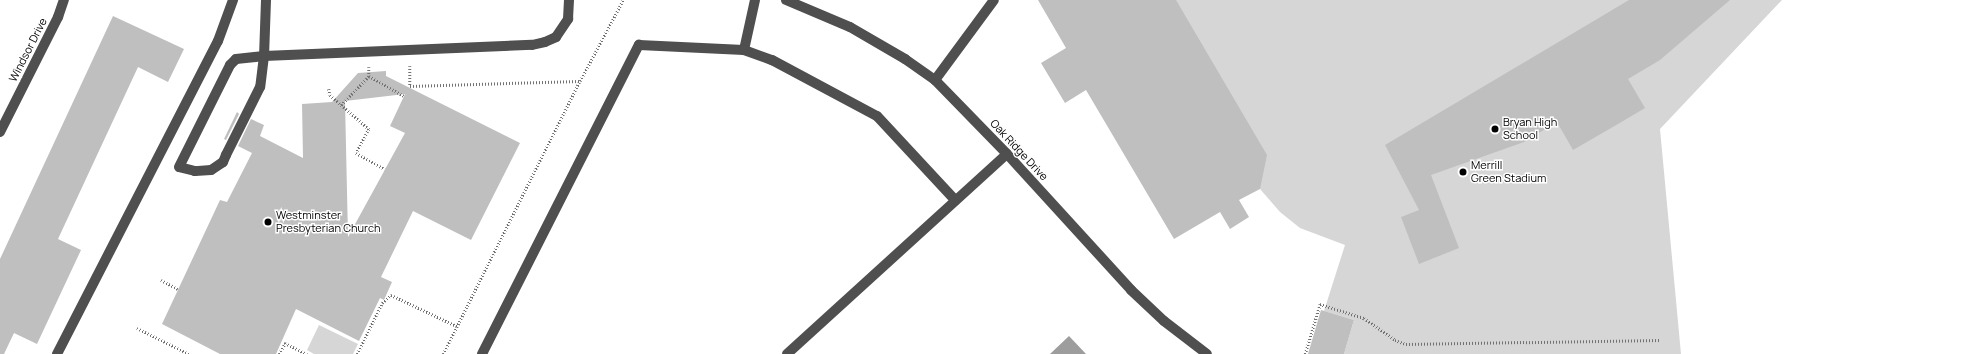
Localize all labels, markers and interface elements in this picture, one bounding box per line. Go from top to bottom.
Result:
street label: Windsor Drive [6,16,50,84]
place label: Bryan High School [1503,116,1557,142]
street label: Oak Ridge Drive [987,117,1051,183]
marker: Bryan High School [1490,124,1500,134]
place label: Merrill Green Stadium [1471,159,1546,185]
marker: Merrill Green Stadium [1458,167,1468,177]
place label: Westminster Presbyterian Church [276,209,381,235]
marker: Westminster Presbyterian Church [263,217,273,227]

